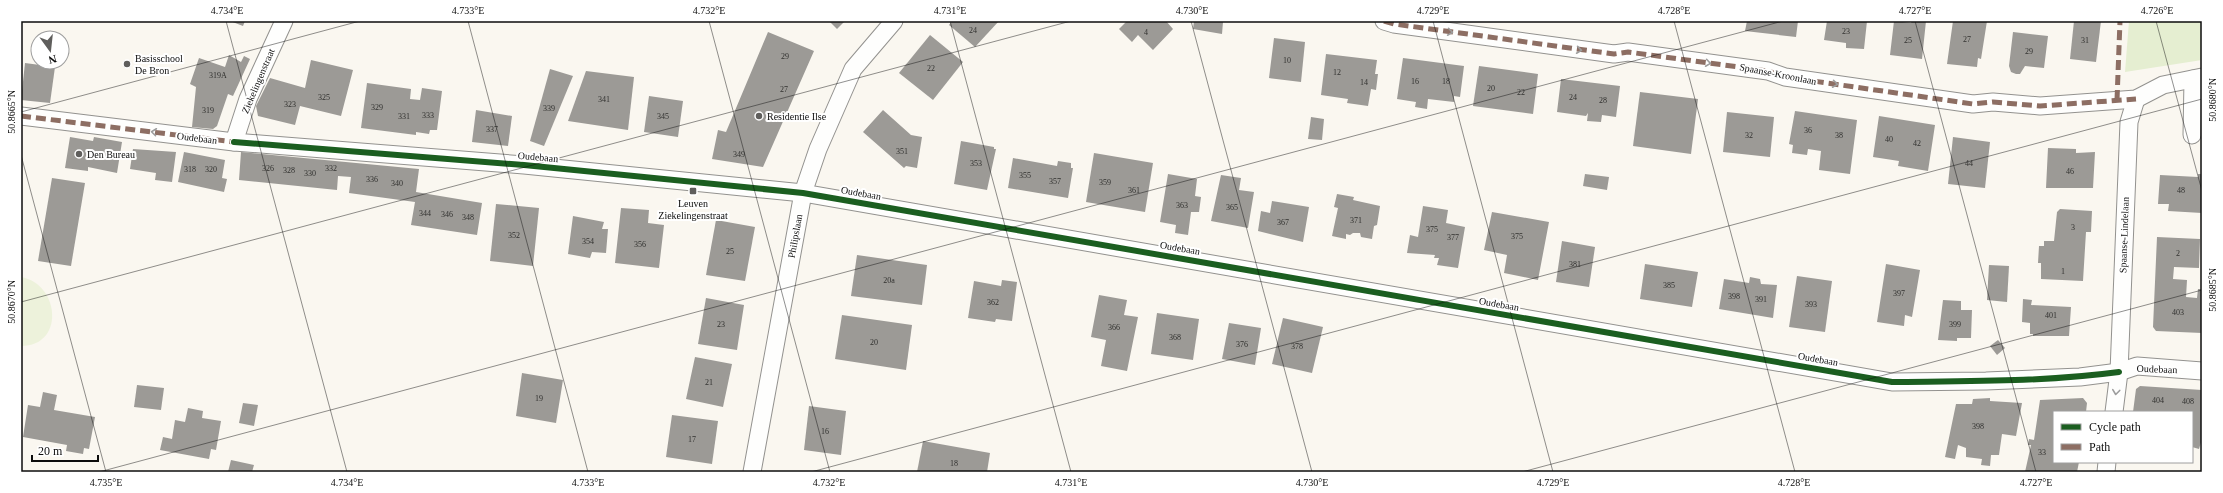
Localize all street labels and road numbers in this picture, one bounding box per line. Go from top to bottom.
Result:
street label: Ziekelingenstraat [239,47,277,115]
street label: Spaanse-Kroonlaan [1739,61,1817,87]
street label: Oudebaan [176,130,218,146]
street label: Oudebaan [517,150,559,164]
street label: Oudebaan [840,184,882,202]
street label: Spaanse-Lindelaan [2117,197,2131,273]
street label: Philipslaan [786,213,804,259]
street label: Oudebaan [1159,239,1201,257]
street label: Oudebaan [1478,295,1520,313]
street label: Oudebaan [1797,350,1839,368]
street label: Oudebaan [2137,363,2177,375]

